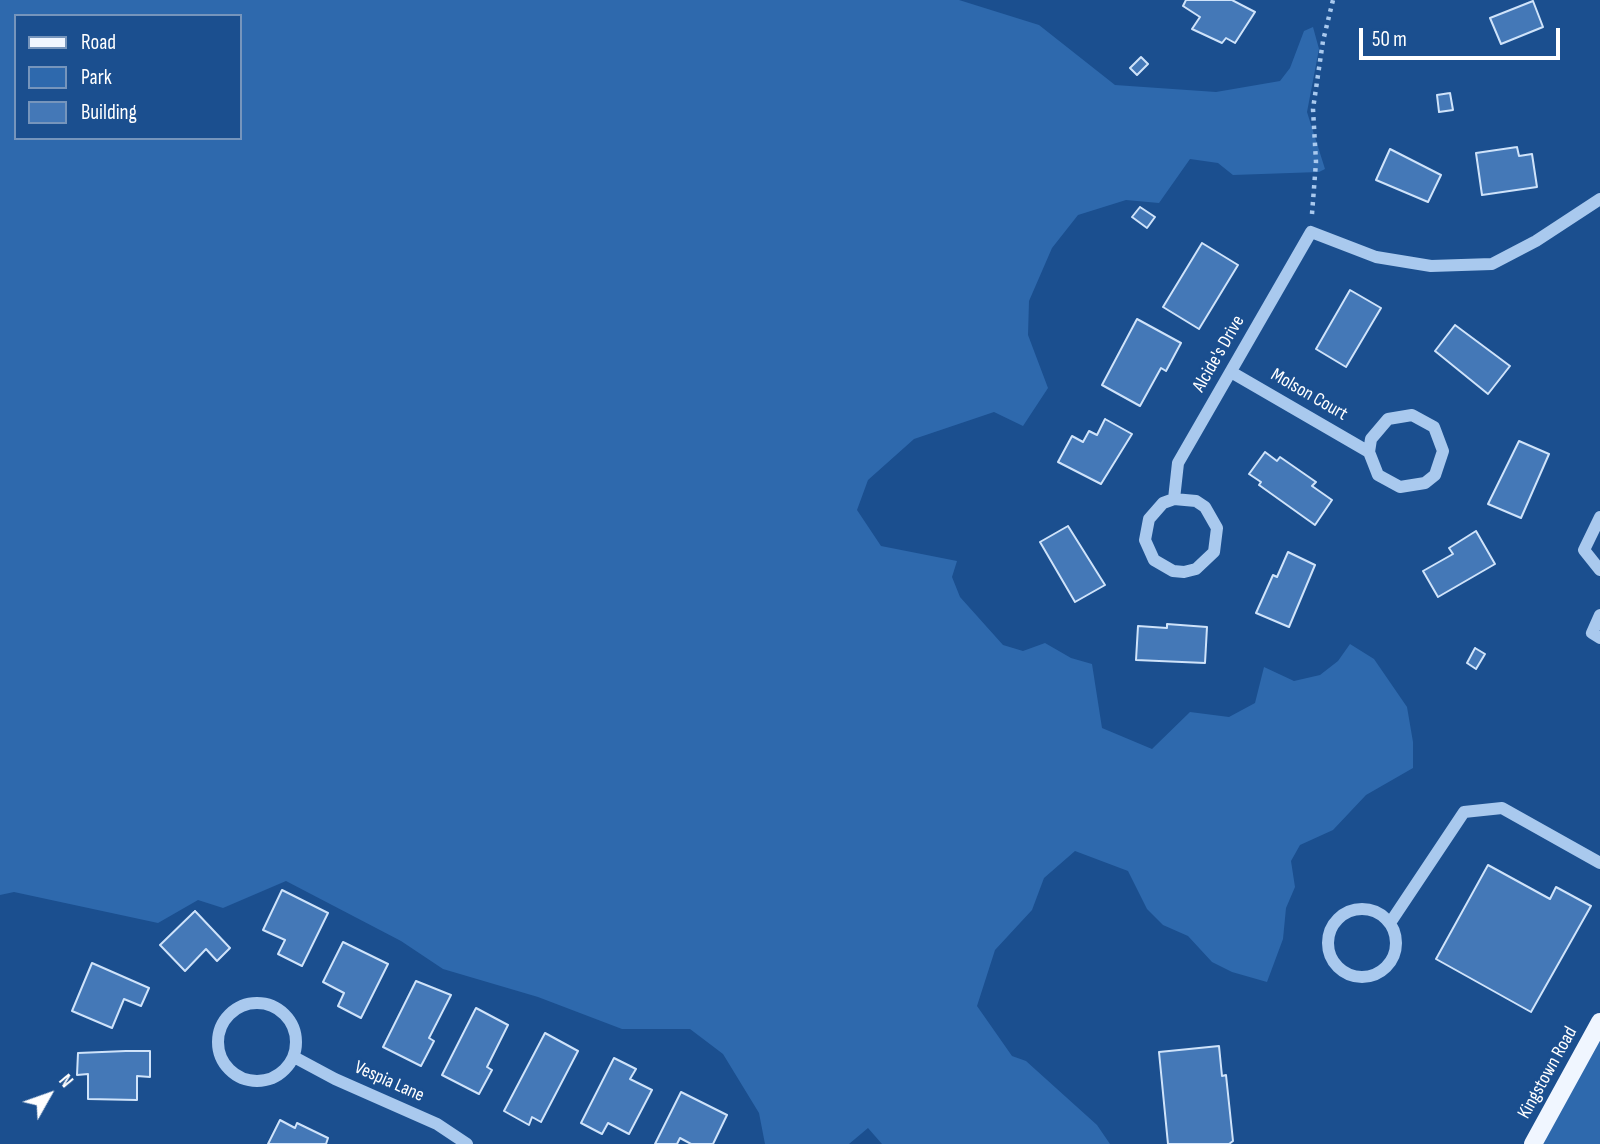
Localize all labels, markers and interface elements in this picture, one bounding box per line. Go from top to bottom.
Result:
legend [14,14,242,140]
scale bar [1362,14,1563,58]
text: 50 m [1372,27,1407,52]
text: Road [81,30,116,55]
text: Park [81,65,112,90]
text: Building [81,100,137,125]
street label: Alcide's Drive [1188,312,1250,396]
street label: Molson Court [1267,364,1351,426]
street label: Kingstown Road [1513,1023,1583,1123]
street label: Vespia Lane [350,1056,428,1108]
north arrow [14,1060,84,1130]
text: N [53,1070,78,1092]

